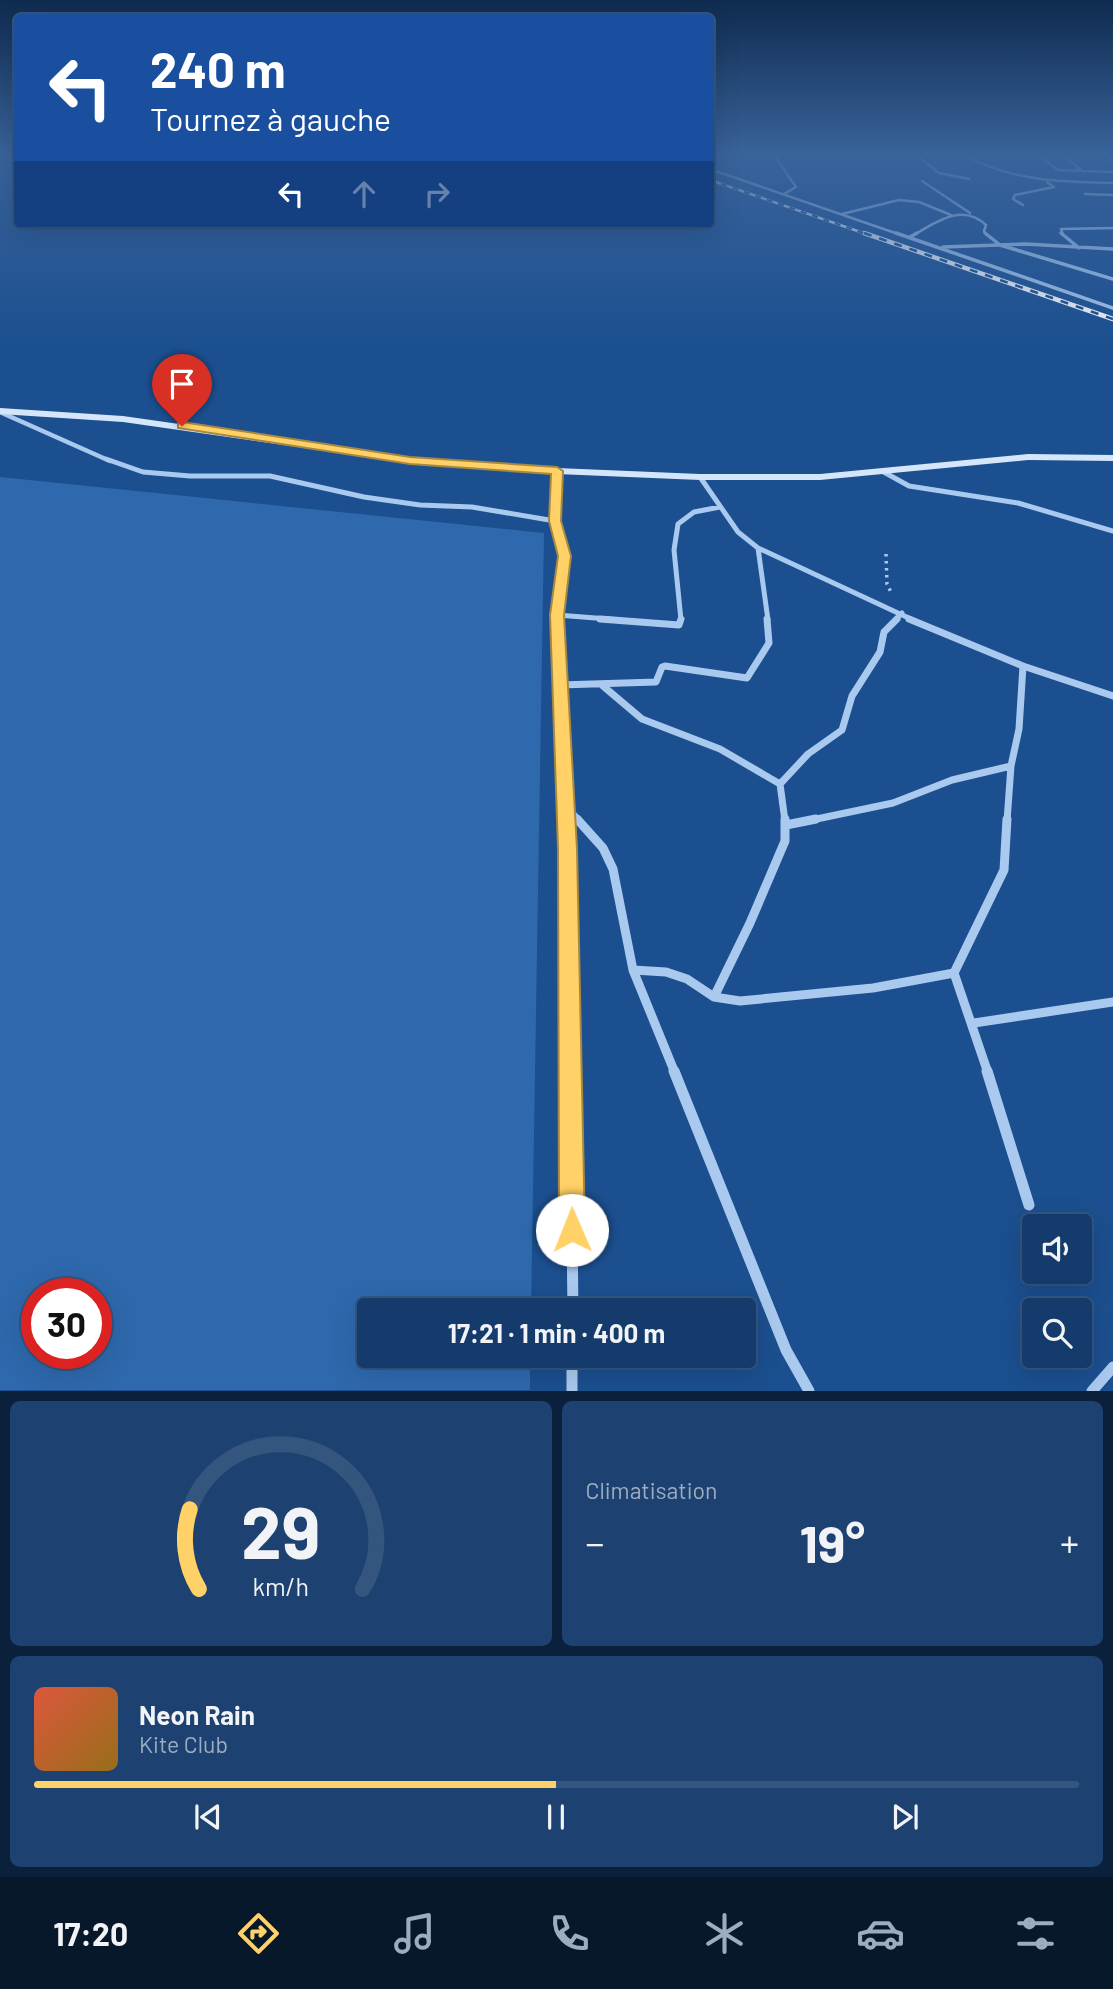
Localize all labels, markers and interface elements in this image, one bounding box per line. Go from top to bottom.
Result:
text: 240 m [150,39,286,98]
icon: left [35,42,126,133]
text: Tournez à gauche [150,99,391,137]
icon: left [272,175,310,213]
icon: ahead [345,175,383,213]
icon: right [418,175,456,213]
pin [152,354,212,426]
icon: arrive [163,365,201,403]
position arrow [535,1193,609,1267]
map controls [1022,1214,1092,1368]
button: sound [1022,1214,1092,1284]
speed limit sign: 30 [21,1278,112,1369]
button: search [1022,1298,1092,1368]
text: 17:21 · 1 min · 400 m [448,1317,665,1348]
text: Climatisation [586,1476,717,1504]
text: 29 [241,1487,320,1575]
text: 19° [799,1511,865,1573]
text: − [586,1519,605,1565]
text: + [1060,1519,1079,1565]
text: km/h [252,1571,309,1601]
text: Neon Rain [139,1699,255,1730]
text: Kite Club [139,1730,228,1758]
icon: previous [189,1798,227,1836]
icon: pause [537,1798,575,1836]
icon: next [886,1798,924,1836]
icon: directions [234,1909,283,1958]
icon: music [390,1909,439,1958]
icon: phone [545,1909,594,1958]
icon: climate [700,1909,749,1958]
icon: car [856,1909,905,1958]
icon: filters [1011,1909,1060,1958]
text: 17:20 [53,1914,128,1952]

